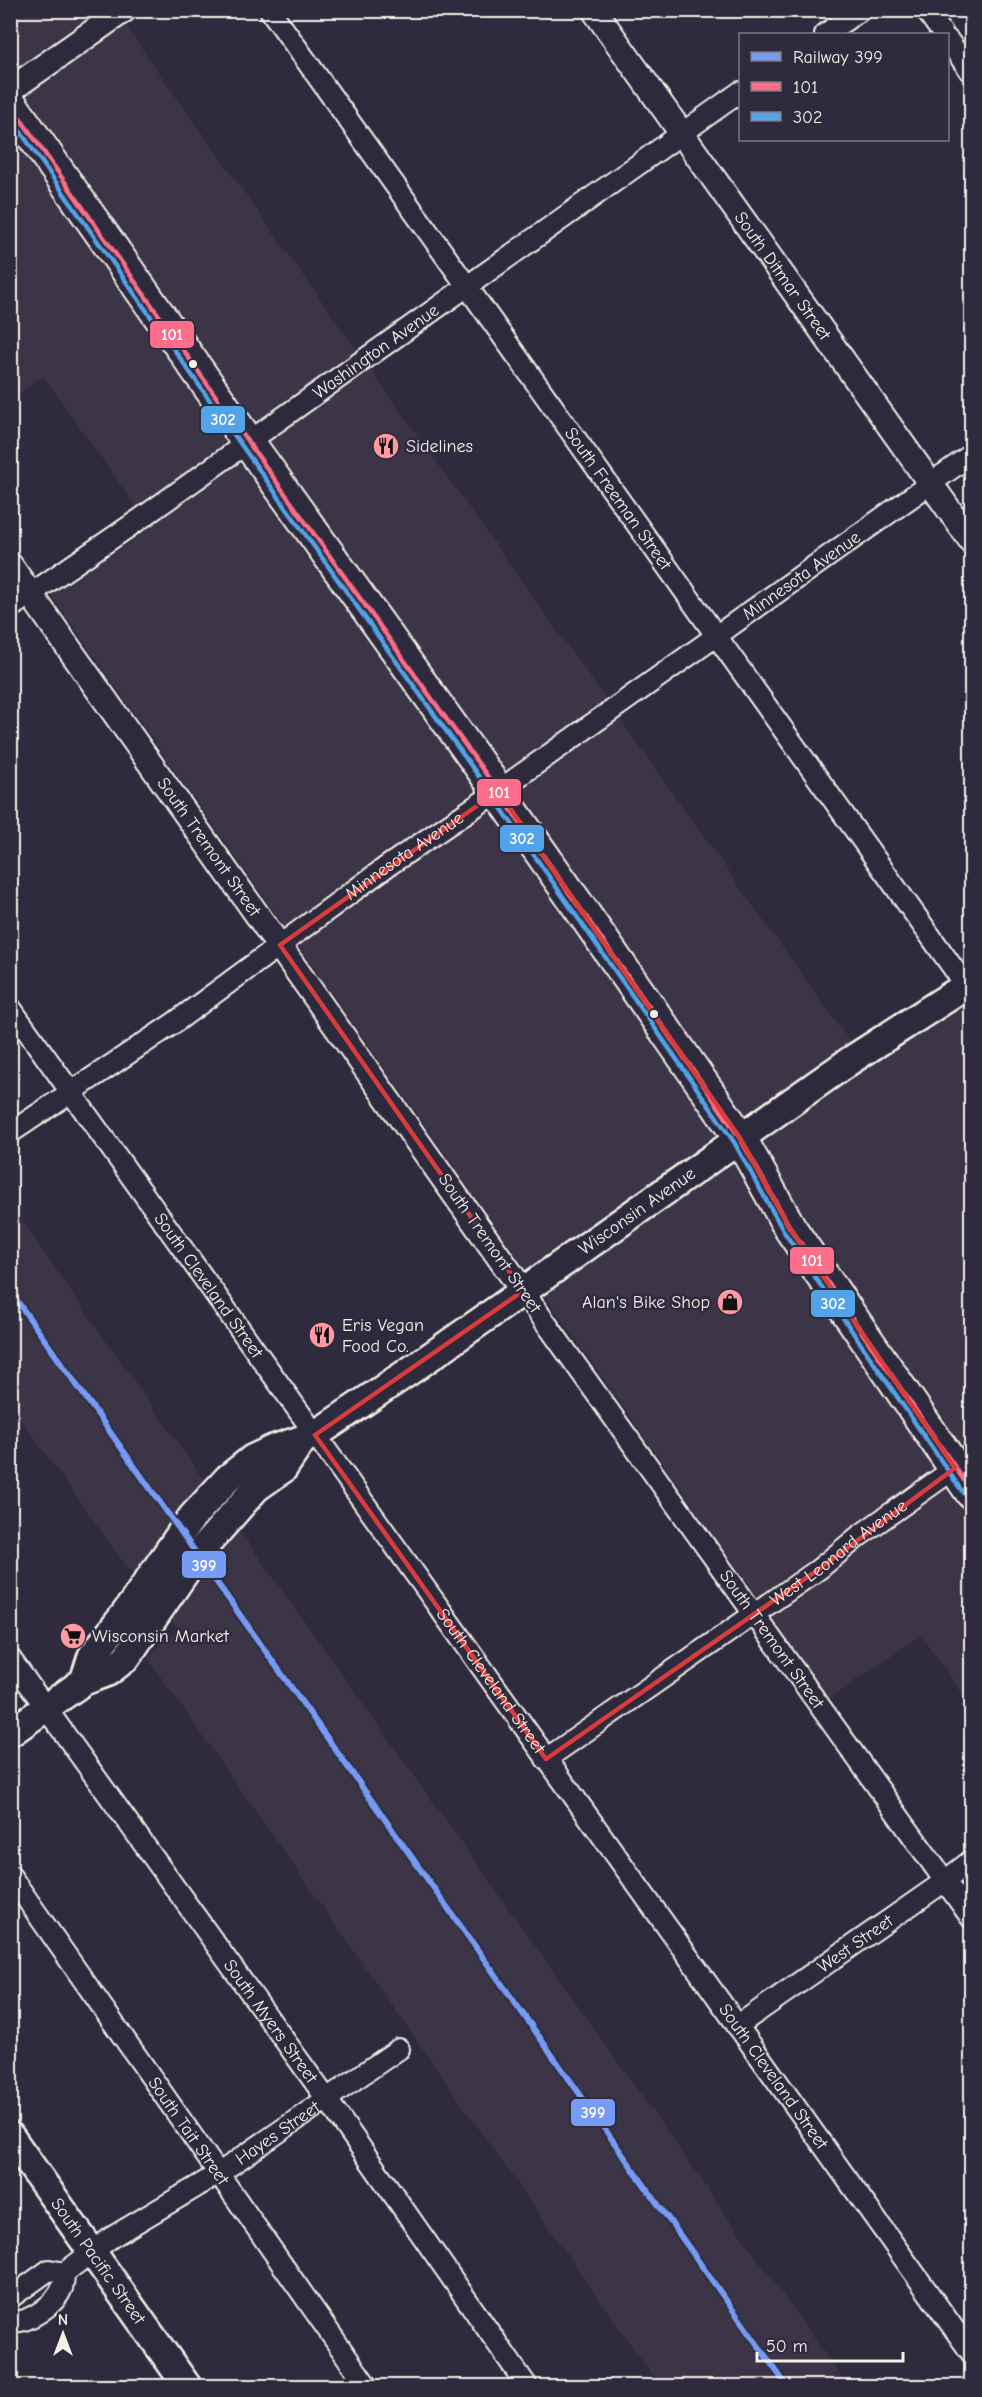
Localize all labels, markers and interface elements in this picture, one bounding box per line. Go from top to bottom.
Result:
legend [739,33,949,141]
text: Railway 399 [793,47,883,68]
text: 101 [793,77,818,98]
text: 302 [793,107,822,128]
street label: South Ditmar Street [730,208,836,345]
street label: Washington Avenue [309,300,443,404]
line badge: 101 [149,320,195,349]
text: 101 [161,326,183,344]
unlabelled marker [187,358,199,370]
line badge: 302 [200,405,246,434]
text: 302 [210,411,236,429]
street label: South Freeman Street [560,423,676,575]
restaurant icon: Sidelines [371,431,401,461]
place label: Sidelines [406,436,473,457]
street label: Minnesota Avenue [738,527,864,625]
street label: South Tremont Street [152,773,265,921]
line badge: 101 [476,778,522,807]
text: 101 [488,784,510,802]
street label: Minnesota Avenue [341,808,468,905]
line badge: 302 [499,824,545,853]
text: 302 [509,830,535,848]
unlabelled marker [648,1008,660,1020]
street label: Wisconsin Avenue [575,1163,700,1260]
street label: South Tremont Street [434,1170,546,1318]
street label: South Cleveland Street [149,1209,268,1363]
line badge: 101 [789,1246,835,1275]
text: 101 [801,1252,823,1270]
shop icon: Alan's Bike Shop [715,1287,745,1317]
line badge: 302 [810,1289,856,1318]
place label: Alan's Bike Shop [582,1292,710,1313]
text: 302 [820,1295,846,1313]
place label: Eris Vegan Food Co. [342,1315,424,1357]
restaurant icon: Eris Vegan Food Co. [307,1320,337,1350]
street label: West Leonard Avenue [766,1495,911,1611]
line badge: 399 [181,1550,227,1579]
text: 399 [192,1557,216,1575]
street label: South Tremont Street [715,1566,829,1714]
street label: South Cleveland Street [432,1604,550,1759]
supermarket icon: Wisconsin Market [58,1621,88,1651]
place label: Wisconsin Market [92,1626,230,1647]
street label: West Street [814,1910,898,1978]
street label: South Myers Street [219,1955,322,2088]
street label: South Cleveland Street [714,2000,833,2154]
street label: South Tait Street [143,2073,234,2190]
street label: Hayes Street [232,2096,325,2170]
line badge: 399 [570,2098,616,2127]
text: 399 [581,2104,605,2122]
street label: South Pacific Street [46,2194,150,2329]
north arrow [33,2304,93,2364]
text: N [58,2311,68,2329]
scale bar [757,2325,902,2363]
text: 50 m [766,2336,808,2357]

